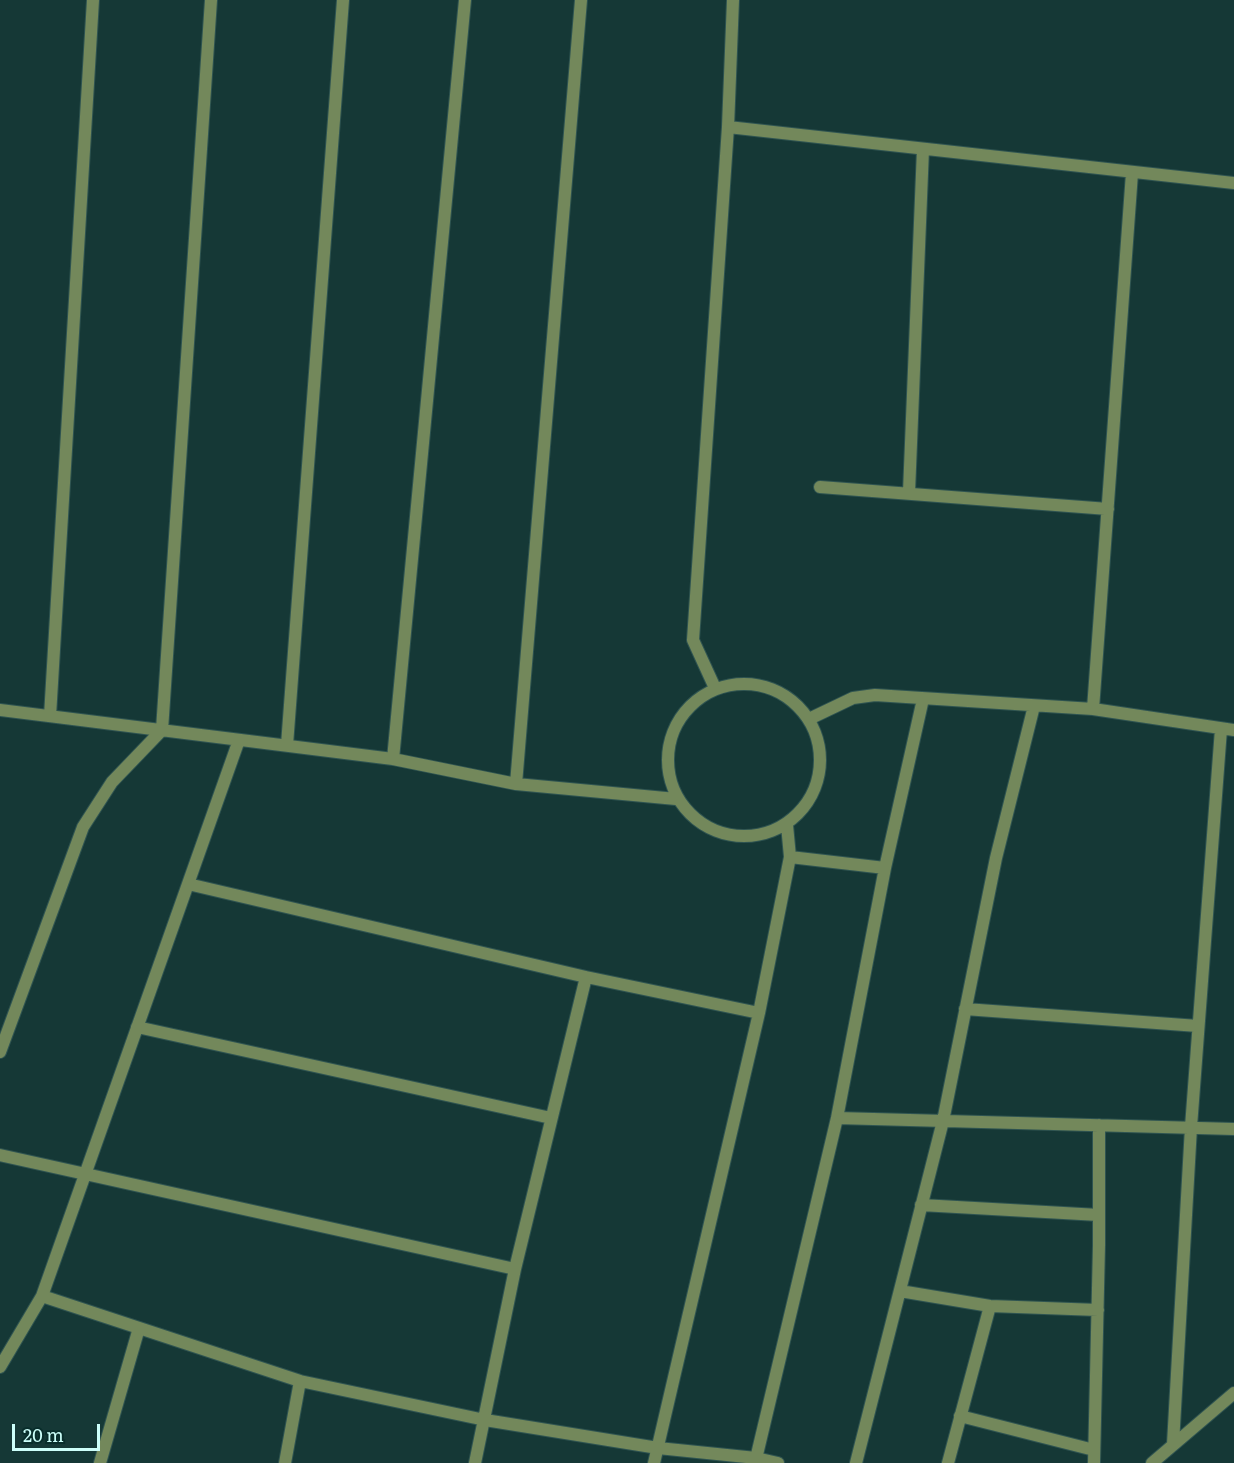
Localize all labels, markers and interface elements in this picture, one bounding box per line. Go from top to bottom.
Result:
scale bar [15,1412,104,1450]
text: 20 m [23,1421,64,1448]

